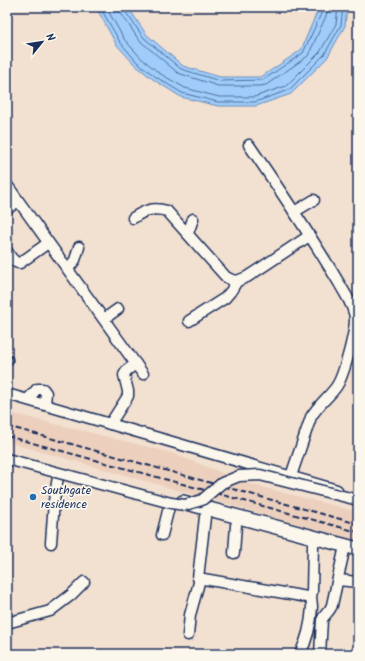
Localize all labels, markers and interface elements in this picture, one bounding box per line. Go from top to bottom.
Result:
north arrow [22,22,62,62]
text: N [40,30,59,45]
place label: Southgate residence [41,481,92,514]
marker: Southgate residence [28,492,38,502]

